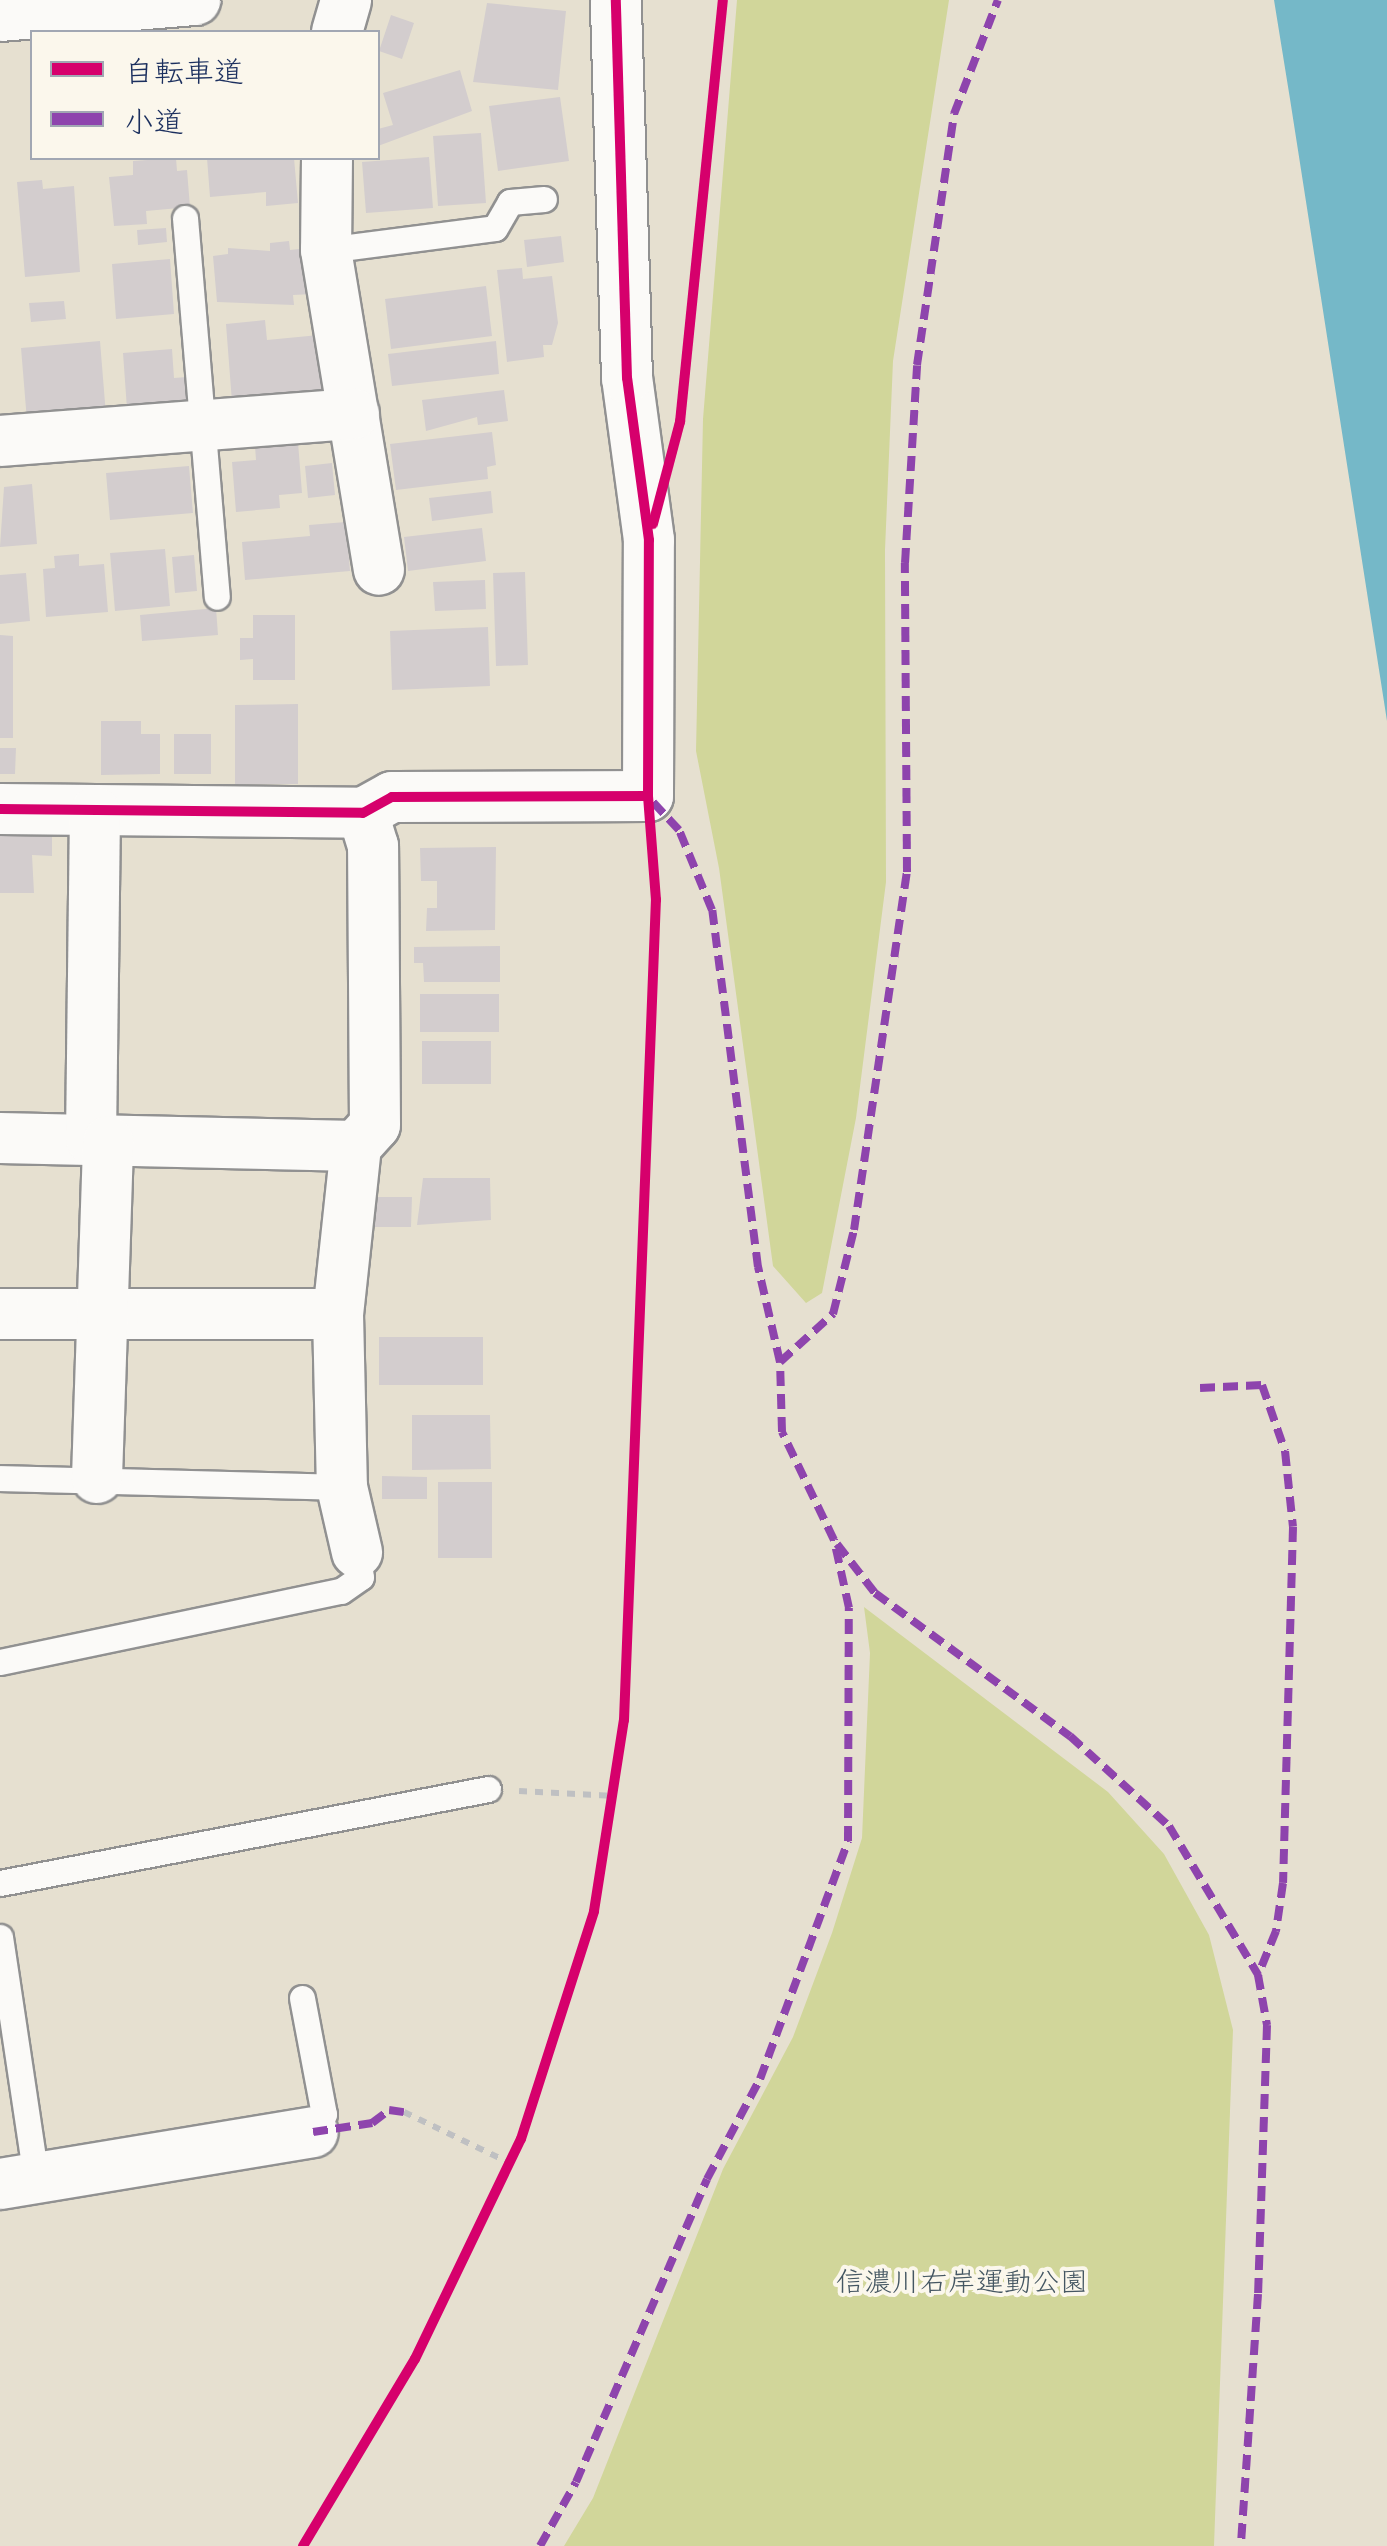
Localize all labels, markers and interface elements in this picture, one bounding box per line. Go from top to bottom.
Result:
legend [30,30,380,160]
text: 自転車道 [124,51,244,91]
text: 小道 [124,101,184,141]
park label: 信濃川右岸運動公園 [836,2264,1088,2298]

